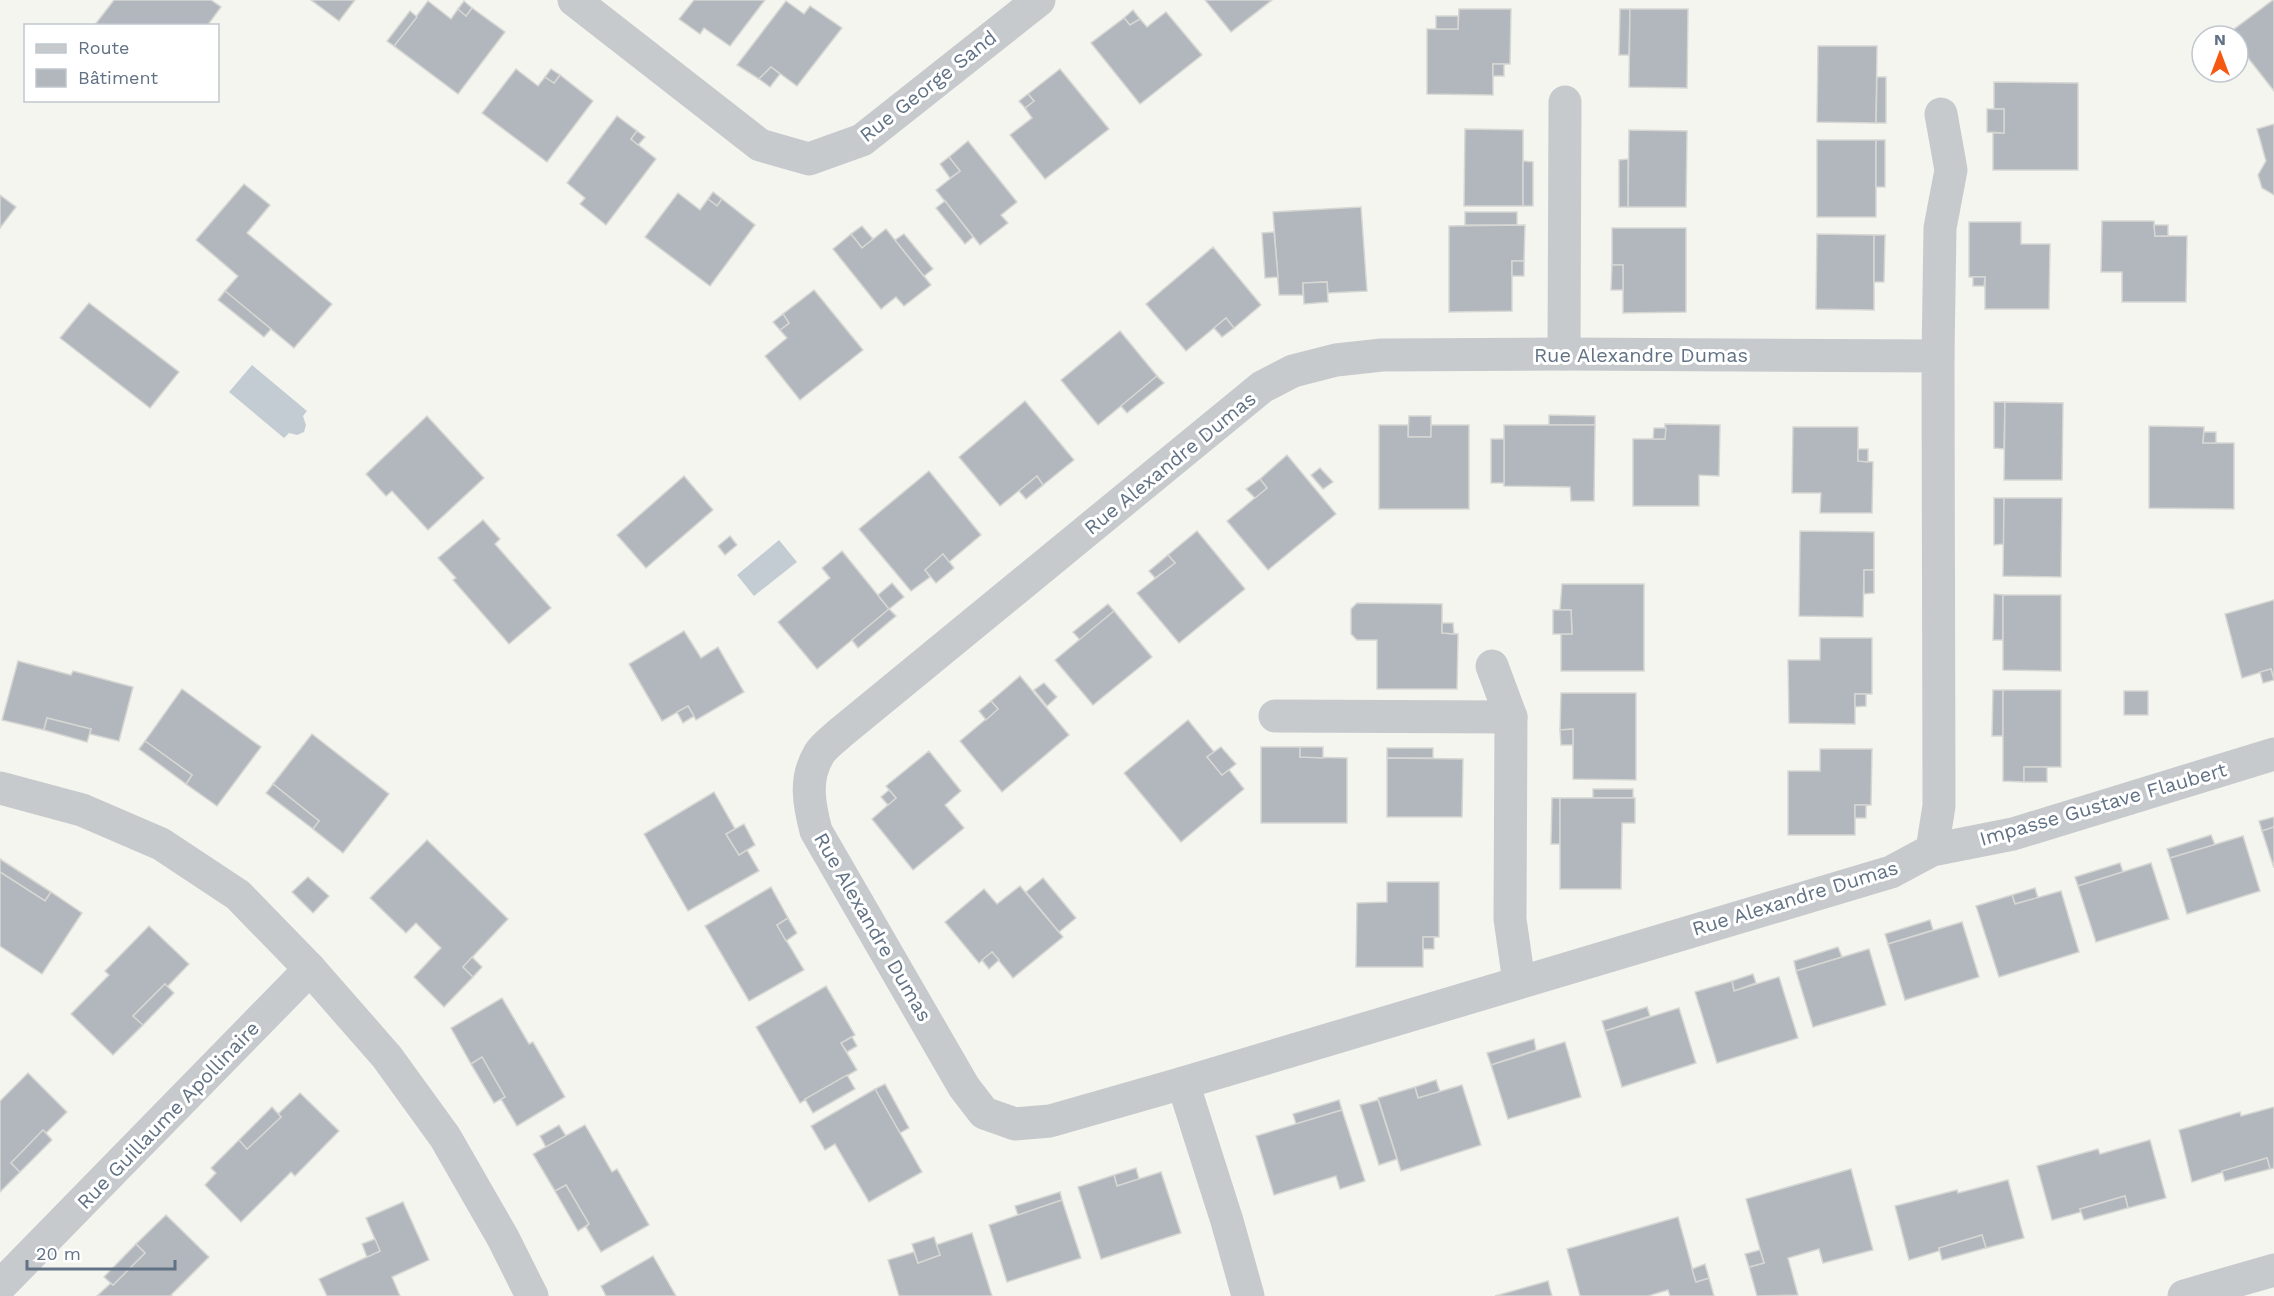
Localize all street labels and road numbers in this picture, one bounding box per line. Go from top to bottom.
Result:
street label: Rue George Sand [855,25,1001,147]
street label: Rue Alexandre Dumas [1534,343,1748,367]
street label: Rue Alexandre Dumas [1079,386,1261,540]
street label: Impasse Gustave Flaubert [1977,757,2230,851]
street label: Rue Alexandre Dumas [809,828,937,1026]
street label: Rue Alexandre Dumas [1689,855,1901,941]
street label: Rue Guillaume Apollinaire [72,1016,264,1214]

